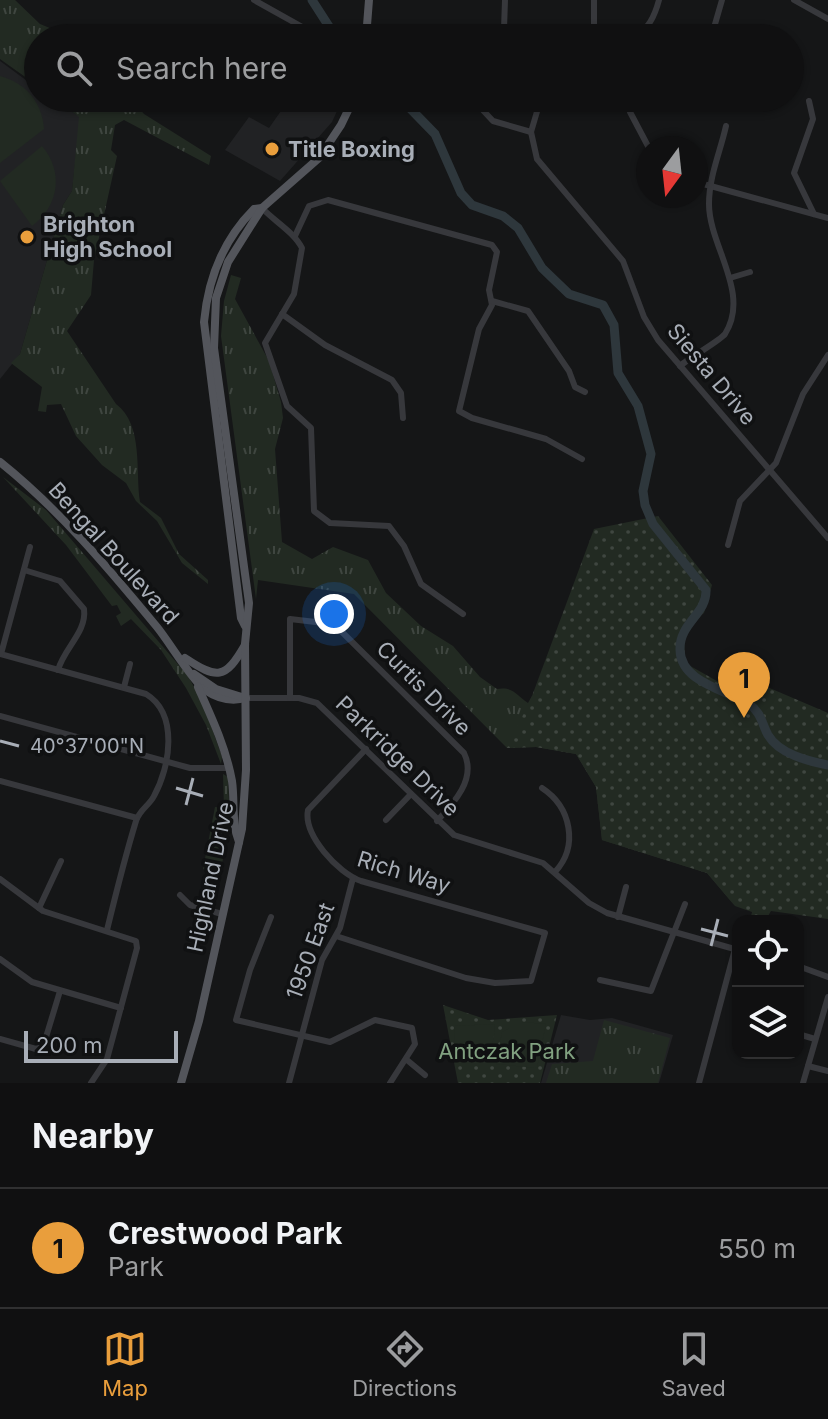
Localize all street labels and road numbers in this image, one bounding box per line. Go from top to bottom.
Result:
street label: Siesta Drive [662,318,762,430]
street label: Bengal Boulevard [43,477,185,629]
street label: Curtis Drive [371,635,477,741]
street label: Parkridge Drive [331,691,465,821]
street label: Highland Drive [181,799,239,955]
street label: Rich Way [354,846,454,898]
street label: 1950 East [281,899,339,1003]

